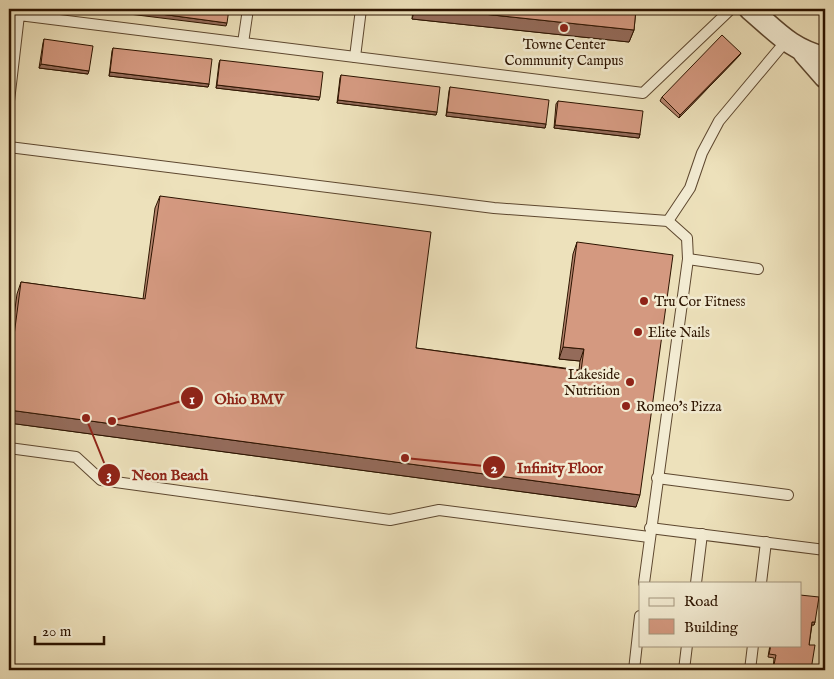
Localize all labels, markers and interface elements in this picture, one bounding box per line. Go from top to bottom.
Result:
marker: Towne Center Community Campus [558,22,570,34]
place label: Towne Center Community Campus [505,36,623,70]
place label: Tru Cor Fitness [654,293,745,311]
marker: Tru Cor Fitness [638,295,650,307]
place label: Elite Nails [648,324,710,342]
marker: Elite Nails [632,326,644,338]
place label: Lakeside Nutrition [564,366,621,400]
marker: Lakeside Nutrition [624,376,636,388]
callout: Ohio BMV [180,383,294,413]
text: 1 [189,390,195,409]
text: Ohio BMV [214,390,285,409]
place label: Romeo's Pizza [636,398,722,416]
marker: Romeo's Pizza [620,400,632,412]
callout: Infinity Floor [482,452,613,482]
text: 2 [490,459,498,478]
text: Infinity Floor [517,459,604,478]
callout: Neon Beach [96,460,218,490]
text: 3 [106,466,112,485]
text: Neon Beach [131,466,209,485]
legend [639,582,802,646]
text: Road [684,592,719,611]
scale bar [35,614,104,646]
text: Building [684,618,739,637]
text: 20 m [42,622,72,641]

